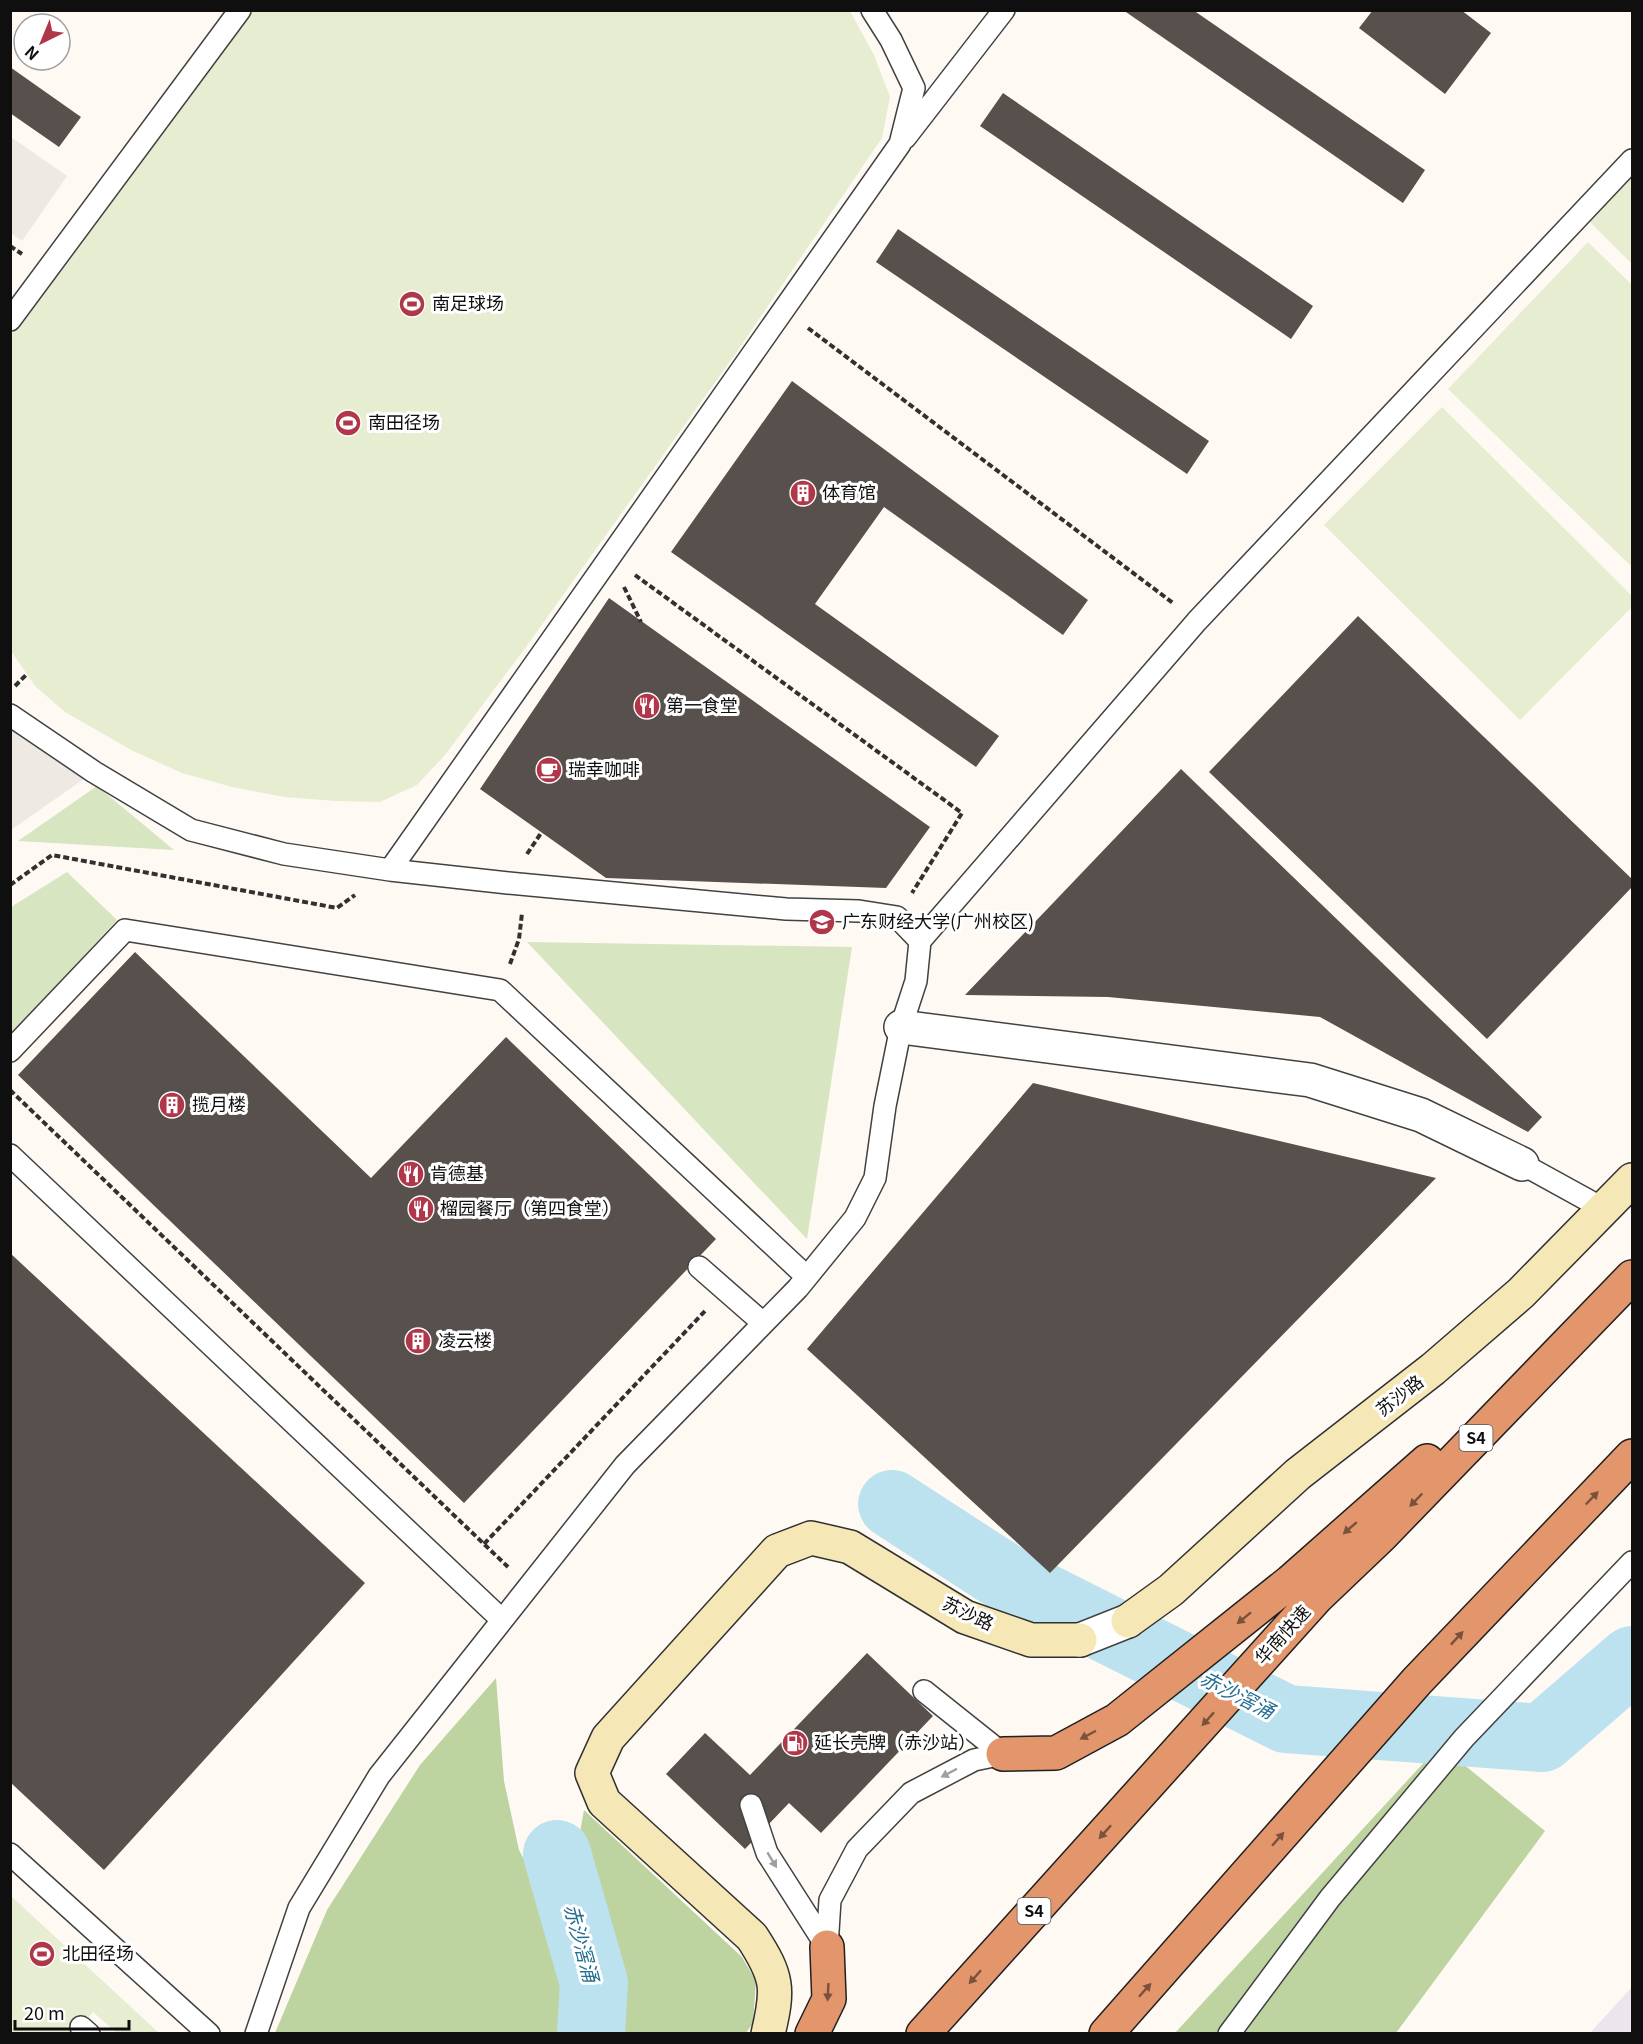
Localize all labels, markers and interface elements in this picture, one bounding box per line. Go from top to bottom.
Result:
north arrow [12,12,72,72]
text: N [19,41,44,67]
sports icon: 南足球场 [397,289,427,319]
place label: 南足球场 [432,289,504,315]
sports icon: 南田径场 [333,408,363,438]
place label: 南田径场 [368,408,440,434]
building icon: 体育馆 [788,478,818,508]
place label: 体育馆 [822,478,876,504]
restaurant icon: 第一食堂 [632,691,662,721]
place label: 第一食堂 [666,691,738,717]
cafe icon: 瑞幸咖啡 [534,755,564,785]
place label: 瑞幸咖啡 [568,755,640,781]
school or university icon: 广东财经大学(广州校区) [807,907,837,937]
place label: 广东财经大学(广州校区) [842,907,1034,933]
building icon: 揽月楼 [157,1090,187,1120]
place label: 揽月楼 [192,1090,246,1116]
restaurant icon: 肯德基 [396,1159,426,1189]
place label: 肯德基 [430,1159,484,1185]
restaurant icon: 榴园餐厅（第四食堂） [406,1194,436,1224]
place label: 榴园餐厅（第四食堂） [440,1194,620,1220]
building icon: 凌云楼 [403,1326,433,1356]
place label: 凌云楼 [438,1326,492,1352]
street label: 苏沙路 [1369,1368,1428,1421]
road number: S4 [1460,1425,1492,1451]
one-way arrow [1585,1491,1599,1505]
one-way arrow [1410,1492,1424,1506]
one-way arrow [1343,1521,1358,1535]
street label: 苏沙路 [939,1589,999,1635]
street label: 华南快速 [1248,1598,1315,1669]
one-way arrow [1236,1612,1252,1625]
one-way arrow [1450,1631,1463,1646]
water label: 赤沙滘涌 [1195,1663,1282,1726]
one-way arrow [1202,1711,1215,1726]
fuel station icon: 延长壳牌（赤沙站） [780,1728,810,1758]
place label: 延长壳牌（赤沙站） [814,1728,976,1754]
one-way arrow [1080,1730,1097,1740]
one-way arrow [940,1768,957,1778]
one-way arrow [1099,1825,1113,1839]
one-way arrow [1271,1832,1285,1847]
one-way arrow [766,1852,777,1868]
road number: S4 [1018,1898,1050,1924]
water label: 赤沙滘涌 [558,1900,607,1987]
sports icon: 北田径场 [27,1939,57,1969]
place label: 北田径场 [62,1939,134,1965]
one-way arrow [969,1969,982,1984]
one-way arrow [823,1983,832,2002]
one-way arrow [1138,1983,1151,1998]
scale bar [15,1993,129,2031]
text: 20 m [24,1999,65,2025]

